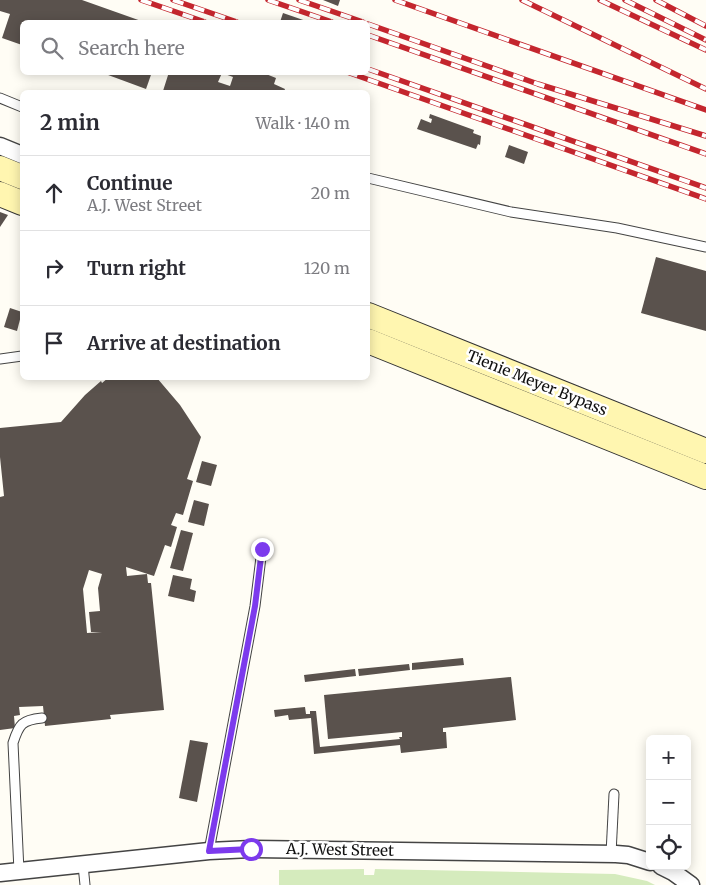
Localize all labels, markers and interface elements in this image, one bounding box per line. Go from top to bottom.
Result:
search box [20,20,370,75]
icon: search [38,34,66,62]
text: Search here [78,36,185,60]
text: 2 min [40,109,100,136]
text: Walk · 140 m [256,113,350,133]
text: Continue [87,171,173,195]
icon: ahead [40,179,68,207]
text: 20 m [311,183,350,203]
text: A.J. West Street [87,195,202,215]
icon: right [40,254,68,282]
text: Turn right [87,256,186,280]
text: 120 m [304,258,350,278]
icon: arrive [40,329,68,357]
text: Arrive at destination [87,331,281,355]
street label: Tienie Meyer Bypass [464,346,610,419]
route end [251,538,274,561]
map controls [646,735,691,870]
button: + [646,735,691,780]
button: − [646,780,691,825]
button: locate [646,825,691,870]
route start [240,838,263,861]
street label: A.J. West Street [285,839,394,860]

